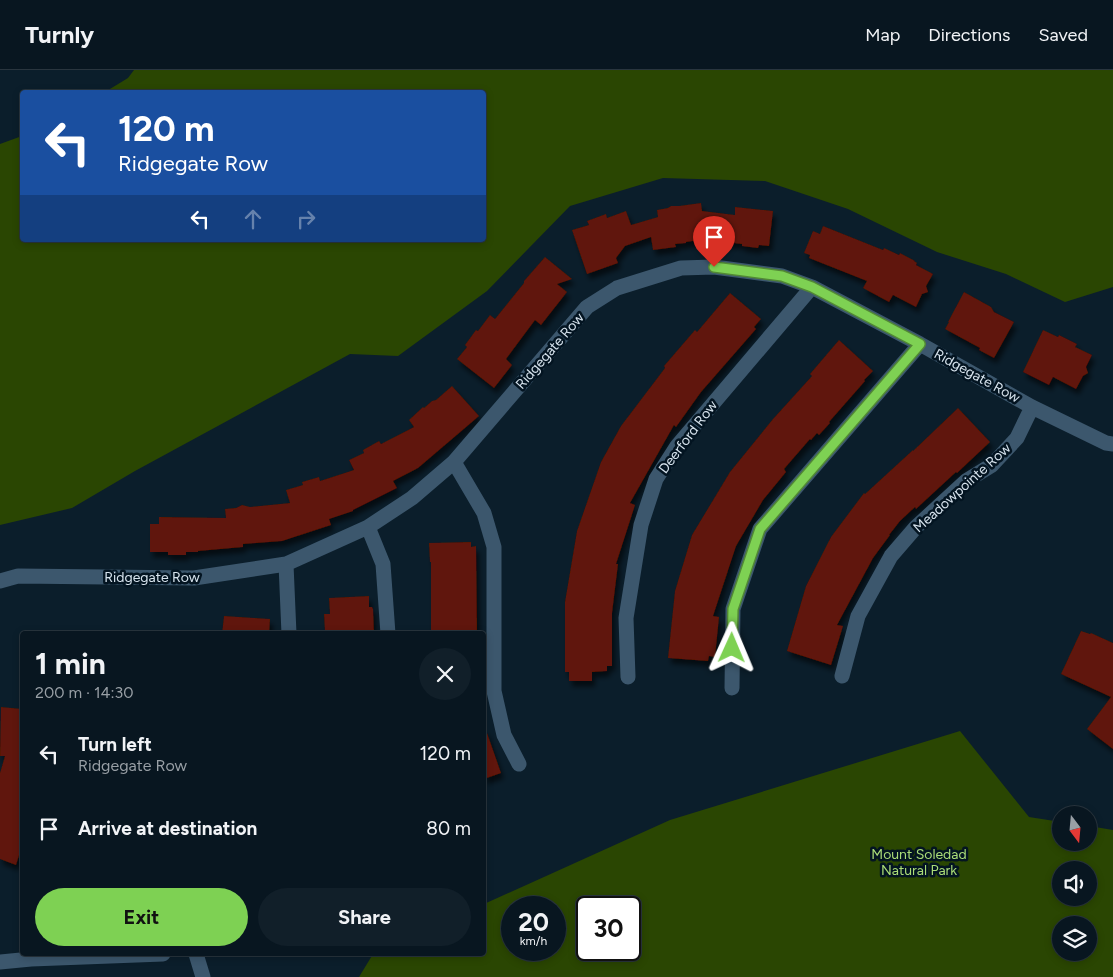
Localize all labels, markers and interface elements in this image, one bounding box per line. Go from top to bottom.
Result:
text: Turnly [25,20,94,49]
text: Map [865,24,900,46]
text: Directions [928,24,1010,46]
text: Saved [1038,24,1088,46]
text: 120 m [118,108,215,150]
icon: left [35,110,100,175]
text: Ridgegate Row [118,150,268,177]
icon: left [186,205,214,233]
icon: ahead [239,205,267,233]
icon: right [292,205,320,233]
pin [693,216,735,267]
icon: arrive [700,223,728,251]
street label: Ridgegate Row [512,309,588,393]
street label: Ridgegate Row [931,345,1023,407]
street label: Deerford Row [655,397,721,477]
street label: Meadowpointe Row [910,440,1014,536]
street label: Ridgegate Row [104,569,200,586]
position arrow [705,621,757,673]
text: 1 min [35,645,106,682]
button: close [419,648,471,700]
text: 200 m · 14:30 [35,683,134,702]
text: Turn left [78,733,152,756]
icon: left [35,740,63,768]
text: 120 m [419,742,471,765]
text: Ridgegate Row [78,756,187,775]
north arrow [1052,806,1098,851]
map controls [1052,806,1097,961]
icon: arrive [35,815,63,843]
text: Arrive at destination [78,817,257,840]
text: 80 m [426,817,471,840]
park label: Mount Soledad Natural Park [871,846,967,879]
button: sound [1052,861,1097,906]
button: Exit [35,888,248,946]
button: Share [258,888,471,946]
speed limit sign: 30 [576,896,641,961]
text: 20 [518,907,549,937]
button: layers [1052,916,1097,961]
text: km/h [520,934,547,948]

